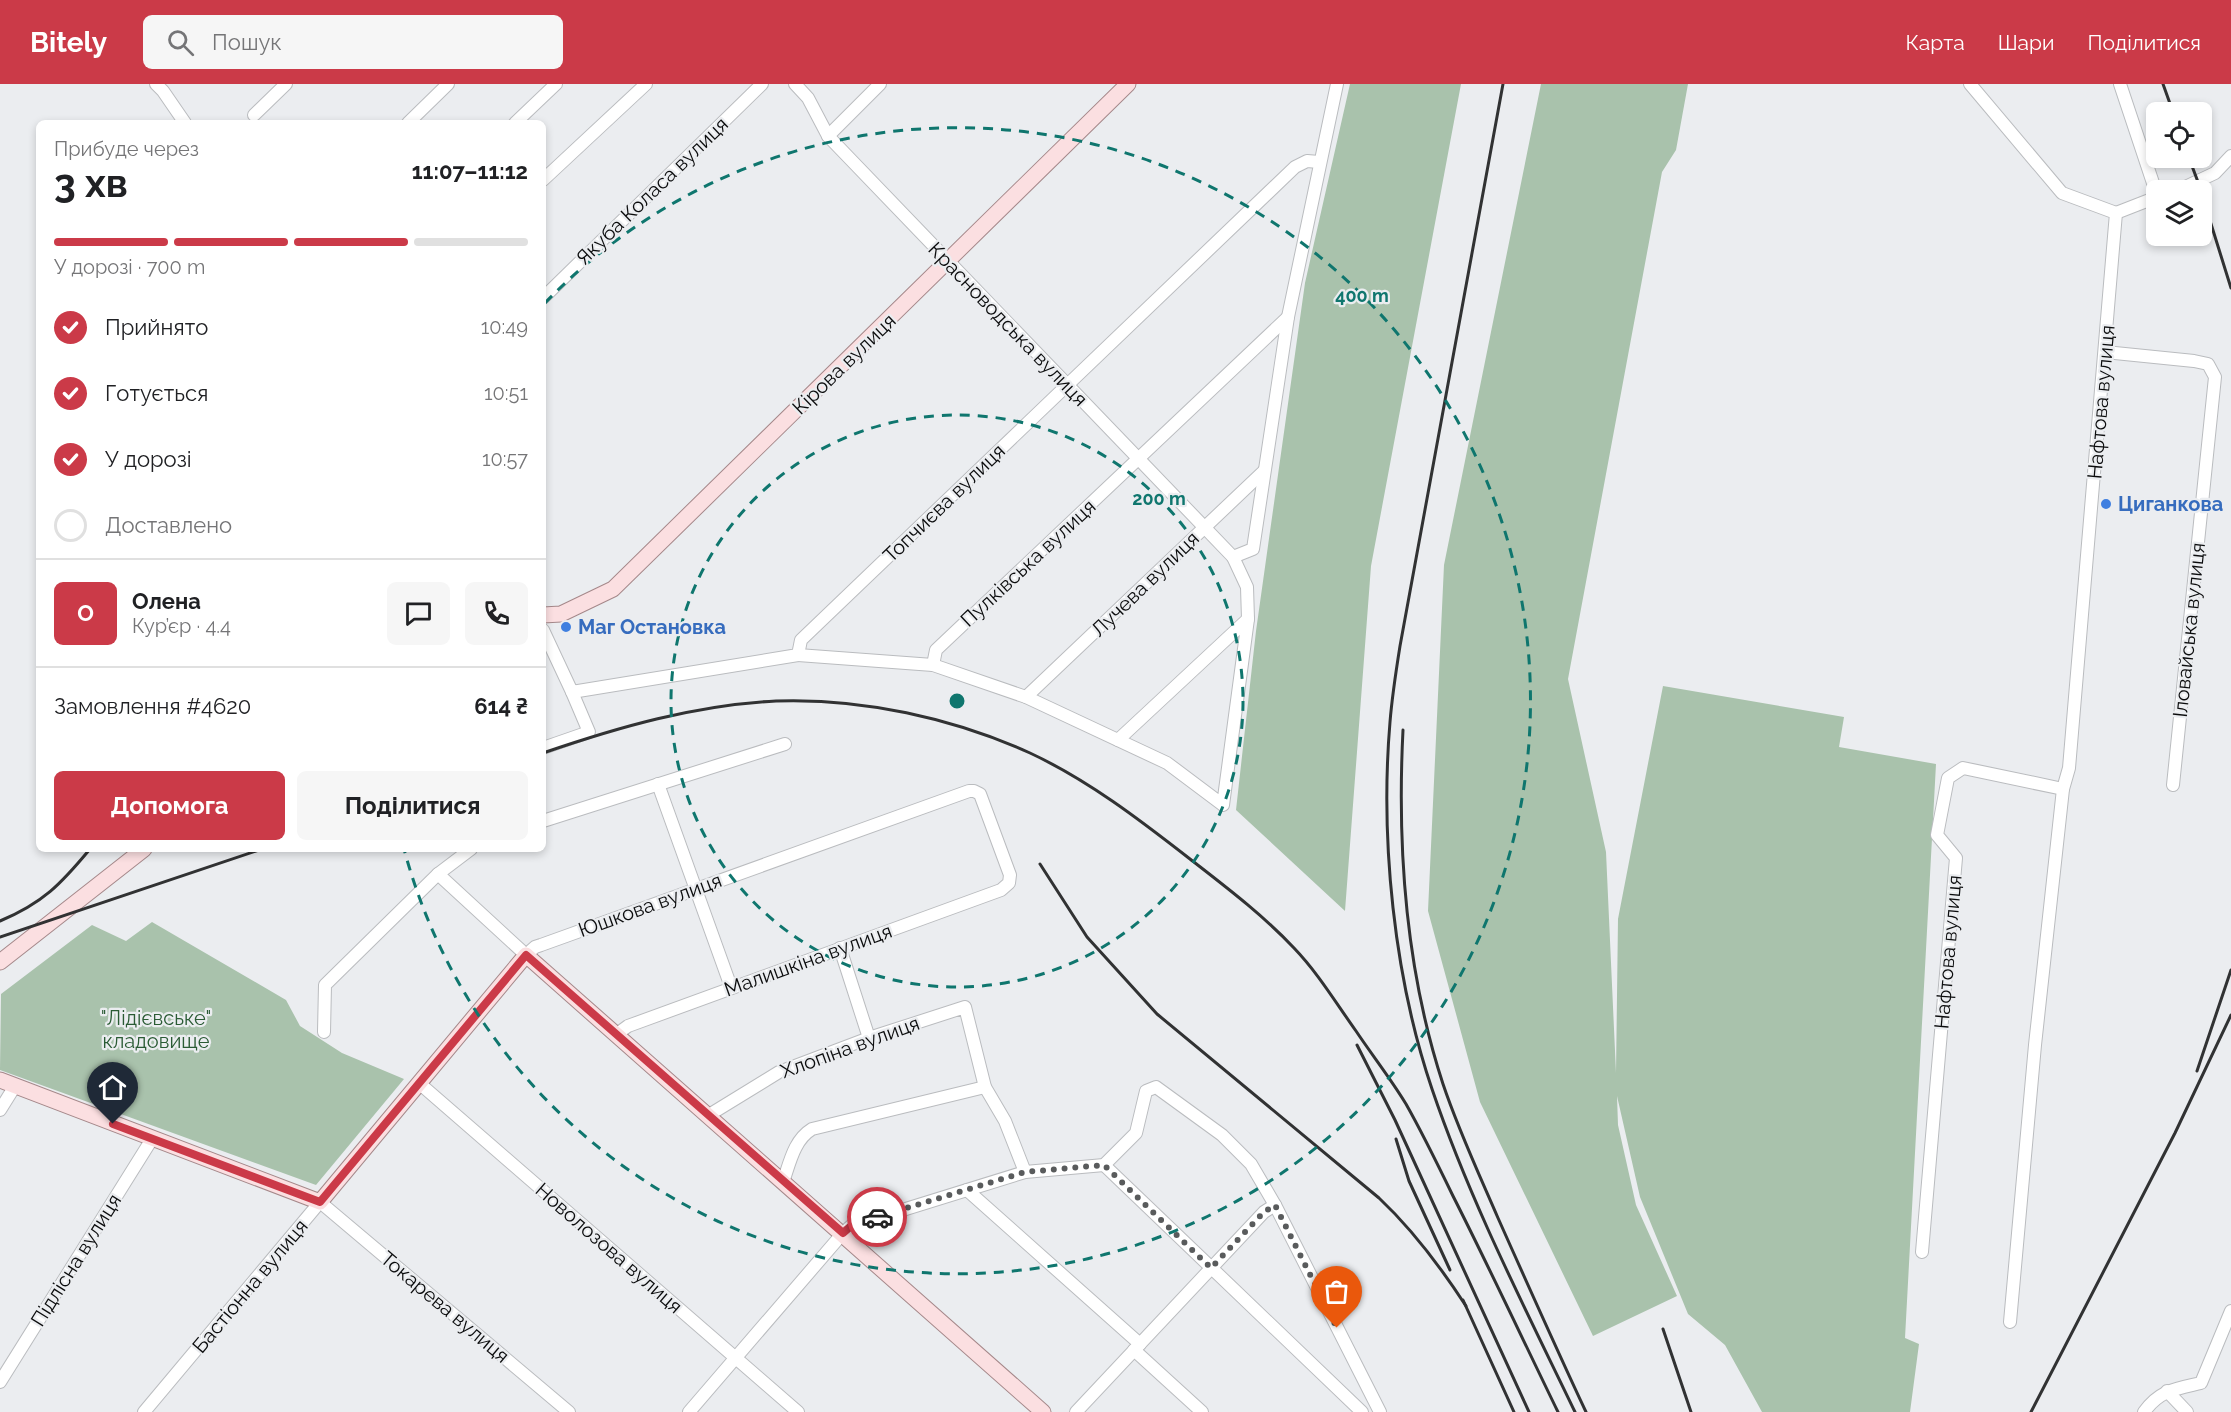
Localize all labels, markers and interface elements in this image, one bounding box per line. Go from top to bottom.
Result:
search box [143,15,563,69]
text: Bitely [30,26,107,59]
icon: search [164,26,197,59]
text: Пошук [212,29,282,55]
text: Карта [1906,30,1965,55]
text: Шари [1998,30,2055,55]
text: Поділитися [2088,30,2201,55]
map controls [2146,102,2212,246]
button: locate [2146,102,2212,168]
street label: Якуба Коласа вулиця [571,112,733,270]
text: Прибуде через [54,137,199,161]
text: 11:07–11:12 [412,158,528,184]
text: 3 хв [54,160,128,206]
button: layers [2146,180,2212,246]
street label: Красноводська вулиця [923,237,1093,411]
text: У дорозі · 700 m [54,255,205,279]
text: 400 m [1335,285,1389,306]
street label: Кірова вулиця [787,309,901,419]
icon: check [54,311,87,344]
text: Прийнято [105,314,208,340]
text: 10:49 [481,315,528,339]
street label: Нафтова вулиця [2082,324,2120,480]
icon: check [54,377,87,410]
text: Готується [105,380,208,406]
text: 10:51 [484,381,528,405]
street label: Топчиєва вулиця [878,439,1010,567]
icon: check [54,443,87,476]
text: У дорозі [105,446,192,472]
text: 10:57 [482,447,528,471]
text: 200 m [1132,488,1186,509]
place label: Циганкова [2118,492,2223,516]
street label: Пулківська вулиця [956,494,1100,632]
marker: Циганкова [2099,497,2113,511]
text: Доставлено [105,512,232,538]
street label: Лучева вулиця [1086,526,1204,642]
street label: Іловайська вулиця [2168,541,2210,719]
button: chat [387,582,450,645]
button: phone [465,582,528,645]
text: Олена [132,588,201,614]
text: О [77,600,94,626]
text: Кур’єр · 4.4 [132,614,231,638]
place label: Маг Остановка [578,615,726,639]
marker: Маг Остановка [559,620,573,634]
centre of rings [947,691,967,711]
text: Замовлення #4620 [54,693,251,719]
text: 614 ₴ [474,693,528,719]
button: Допомога [54,771,285,840]
button: Поділитися [297,771,528,840]
street label: Юшкова вулиця [575,868,725,942]
street label: Нафтова вулиця [1929,874,1967,1030]
street label: Малишкіна вулиця [721,919,895,1001]
park label: "Лідієвське" кладовище [101,1006,211,1053]
street label: Хлопіна вулиця [777,1011,923,1083]
pin [87,1062,138,1124]
icon: home [96,1071,129,1104]
street label: Новолозова вулиця [531,1178,687,1318]
courier [847,1187,907,1247]
street label: Підлісна вулиця [26,1189,126,1331]
icon: car [861,1201,894,1234]
street label: Бастіонна вулиця [187,1214,313,1358]
street label: Токарева вулиця [376,1246,514,1368]
pin [1311,1266,1362,1328]
icon: bag [1320,1275,1353,1308]

